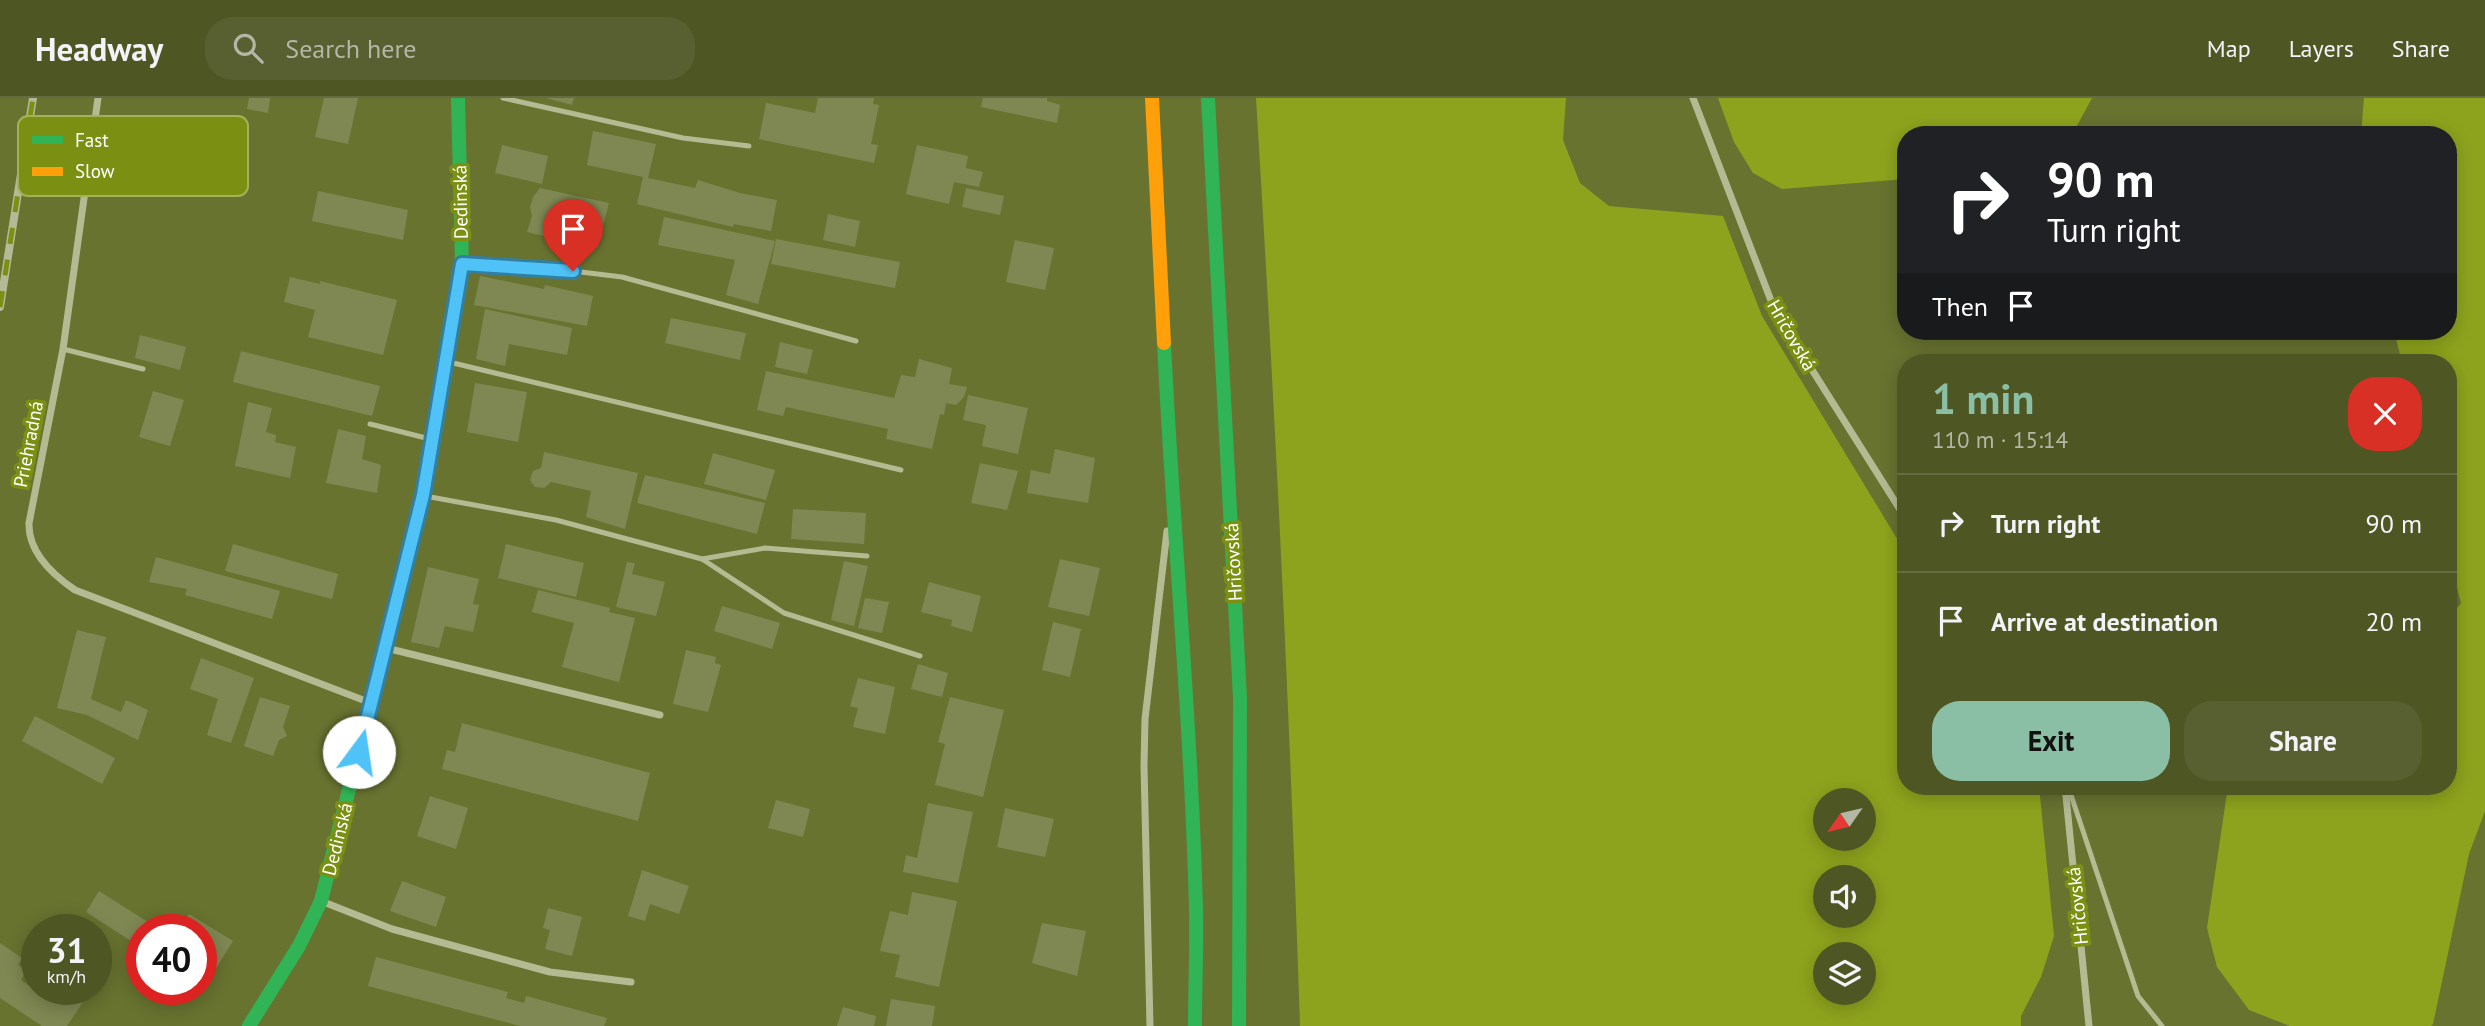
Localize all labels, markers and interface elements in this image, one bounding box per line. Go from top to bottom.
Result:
search box [205,17,695,80]
text: Headway [35,27,163,70]
icon: search [229,29,267,67]
text: Search here [285,32,416,65]
text: Map [2207,33,2251,64]
text: Layers [2289,33,2354,64]
text: Share [2392,33,2450,64]
legend [18,116,248,196]
text: Fast [75,128,109,152]
text: 90 m [2047,147,2154,211]
icon: right [1932,154,2023,245]
text: Slow [75,159,115,183]
street label: Dedinská [447,165,473,239]
pin [543,199,603,271]
text: Turn right [2047,209,2181,251]
icon: arrive [554,210,592,248]
icon: arrive [2002,287,2040,325]
text: Then [1932,290,1988,323]
street label: Hričovská [1762,295,1822,375]
text: 1 min [1932,371,2034,426]
button: close [2348,377,2422,451]
street label: Priehradná [8,399,48,489]
text: 110 m · 15:14 [1932,425,2068,454]
icon: right [1932,504,1970,542]
text: Turn right [1991,507,2100,540]
text: 90 m [2366,507,2422,540]
street label: Hričovská [1219,522,1247,602]
icon: arrive [1932,602,1970,640]
text: Arrive at destination [1991,605,2218,638]
text: 20 m [2366,605,2422,638]
button: Exit [1932,701,2170,781]
button: Share [2184,701,2422,781]
position arrow [322,715,396,789]
north arrow [1813,788,1876,850]
map controls [1813,788,1876,1005]
street label: Dedinská [316,800,358,878]
button: sound [1813,865,1876,928]
street label: Hričovská [2061,866,2093,946]
speed limit sign: 40 [126,914,217,1005]
text: 31 [47,927,86,973]
button: layers [1813,942,1876,1005]
text: km/h [47,965,86,988]

